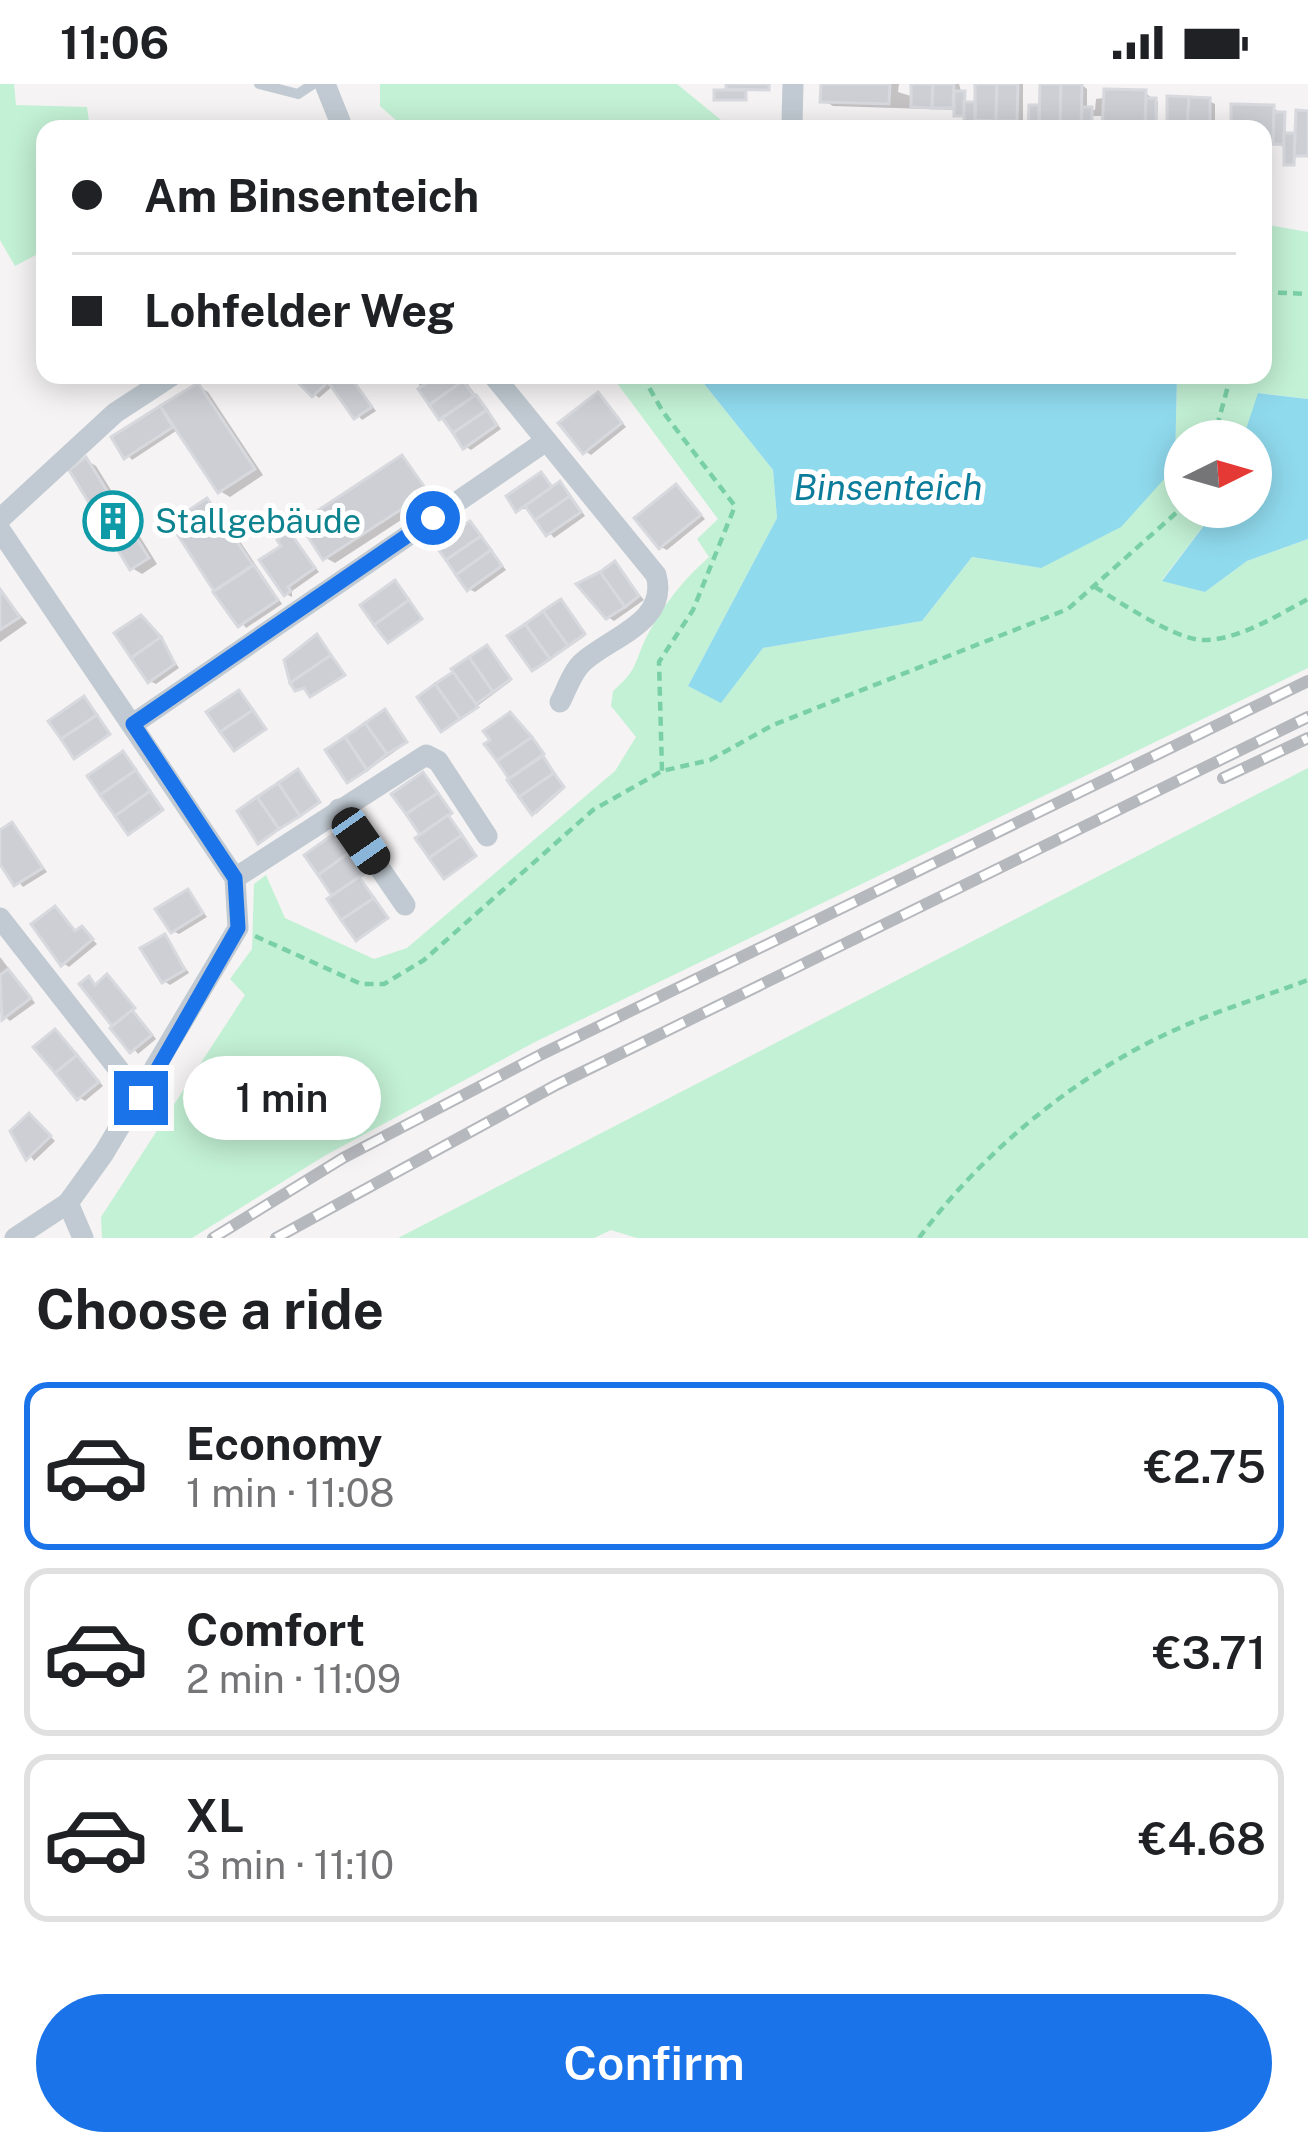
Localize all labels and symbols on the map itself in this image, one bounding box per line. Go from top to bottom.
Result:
north arrow [1164,420,1272,528]
water label: Binsenteich [794,466,982,508]
building icon: Stallgebäude [82,490,144,552]
route start [406,491,460,545]
place label: Stallgebäude [155,502,361,540]
car [326,801,396,881]
callout: 1 min [183,1056,381,1140]
route end [114,1071,168,1125]

